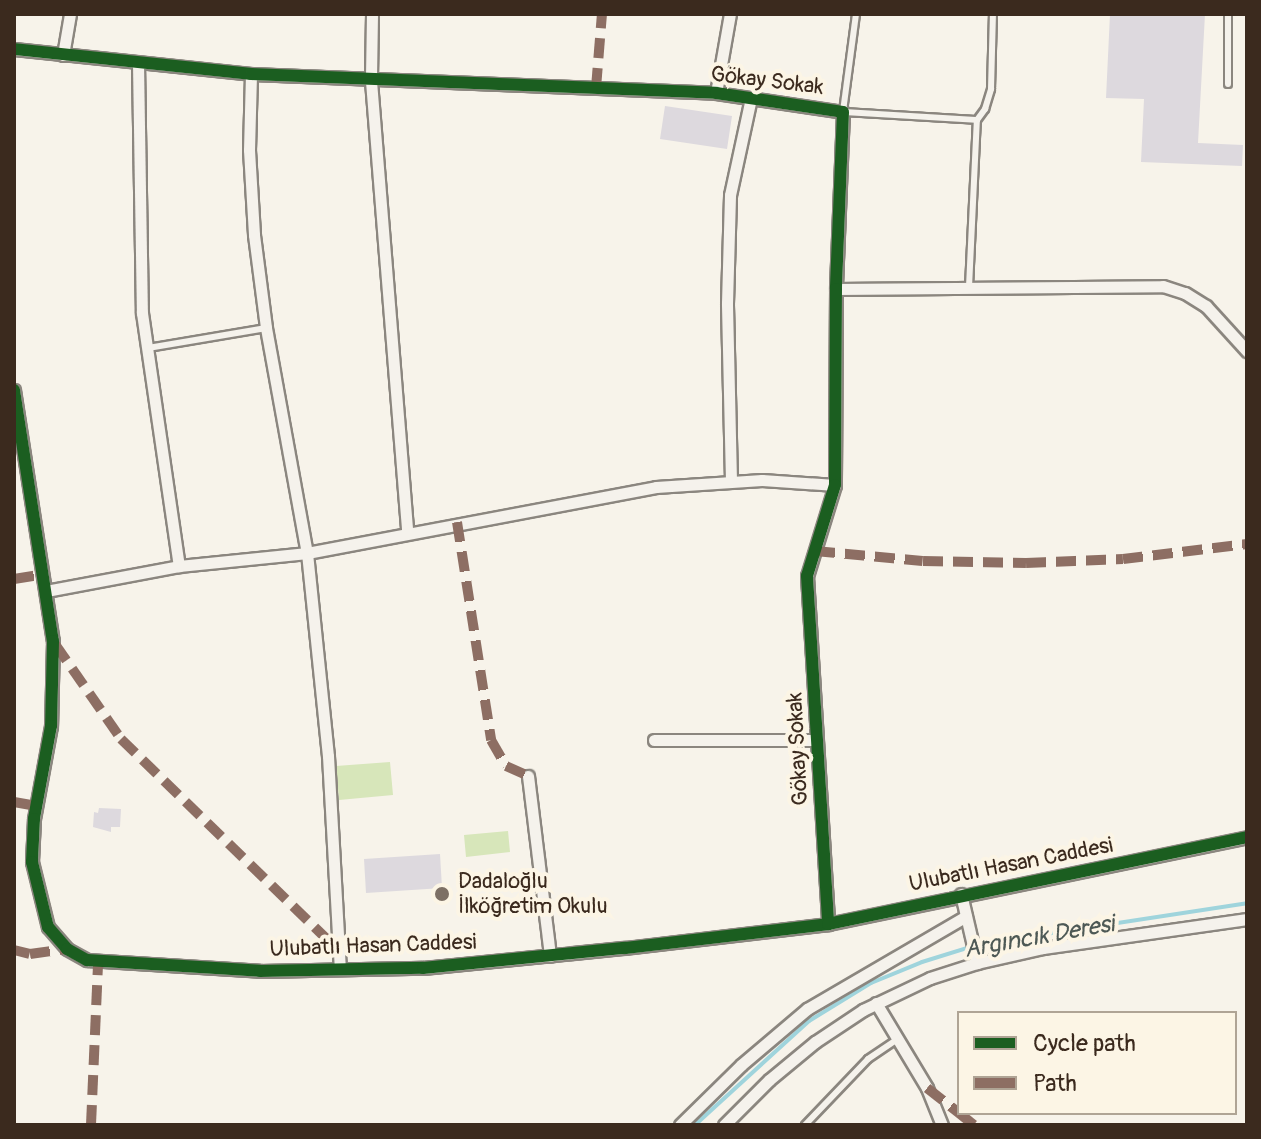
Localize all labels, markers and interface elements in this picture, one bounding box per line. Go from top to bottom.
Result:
street label: Gökay Sokak [709,61,825,101]
street label: Gökay Sokak [782,692,814,806]
street label: Ulubatlı Hasan Caddesi [907,832,1115,898]
place label: Dadaloğlu İlköğretim Okulu [458,868,607,920]
marker: Dadaloğlu İlköğretim Okulu [433,885,451,903]
water label: Argıncık Deresi [962,910,1116,964]
street label: Ulubatlı Hasan Caddesi [269,929,477,963]
legend [957,1011,1237,1115]
text: Cycle path [1033,1029,1136,1058]
text: Path [1033,1069,1077,1098]

